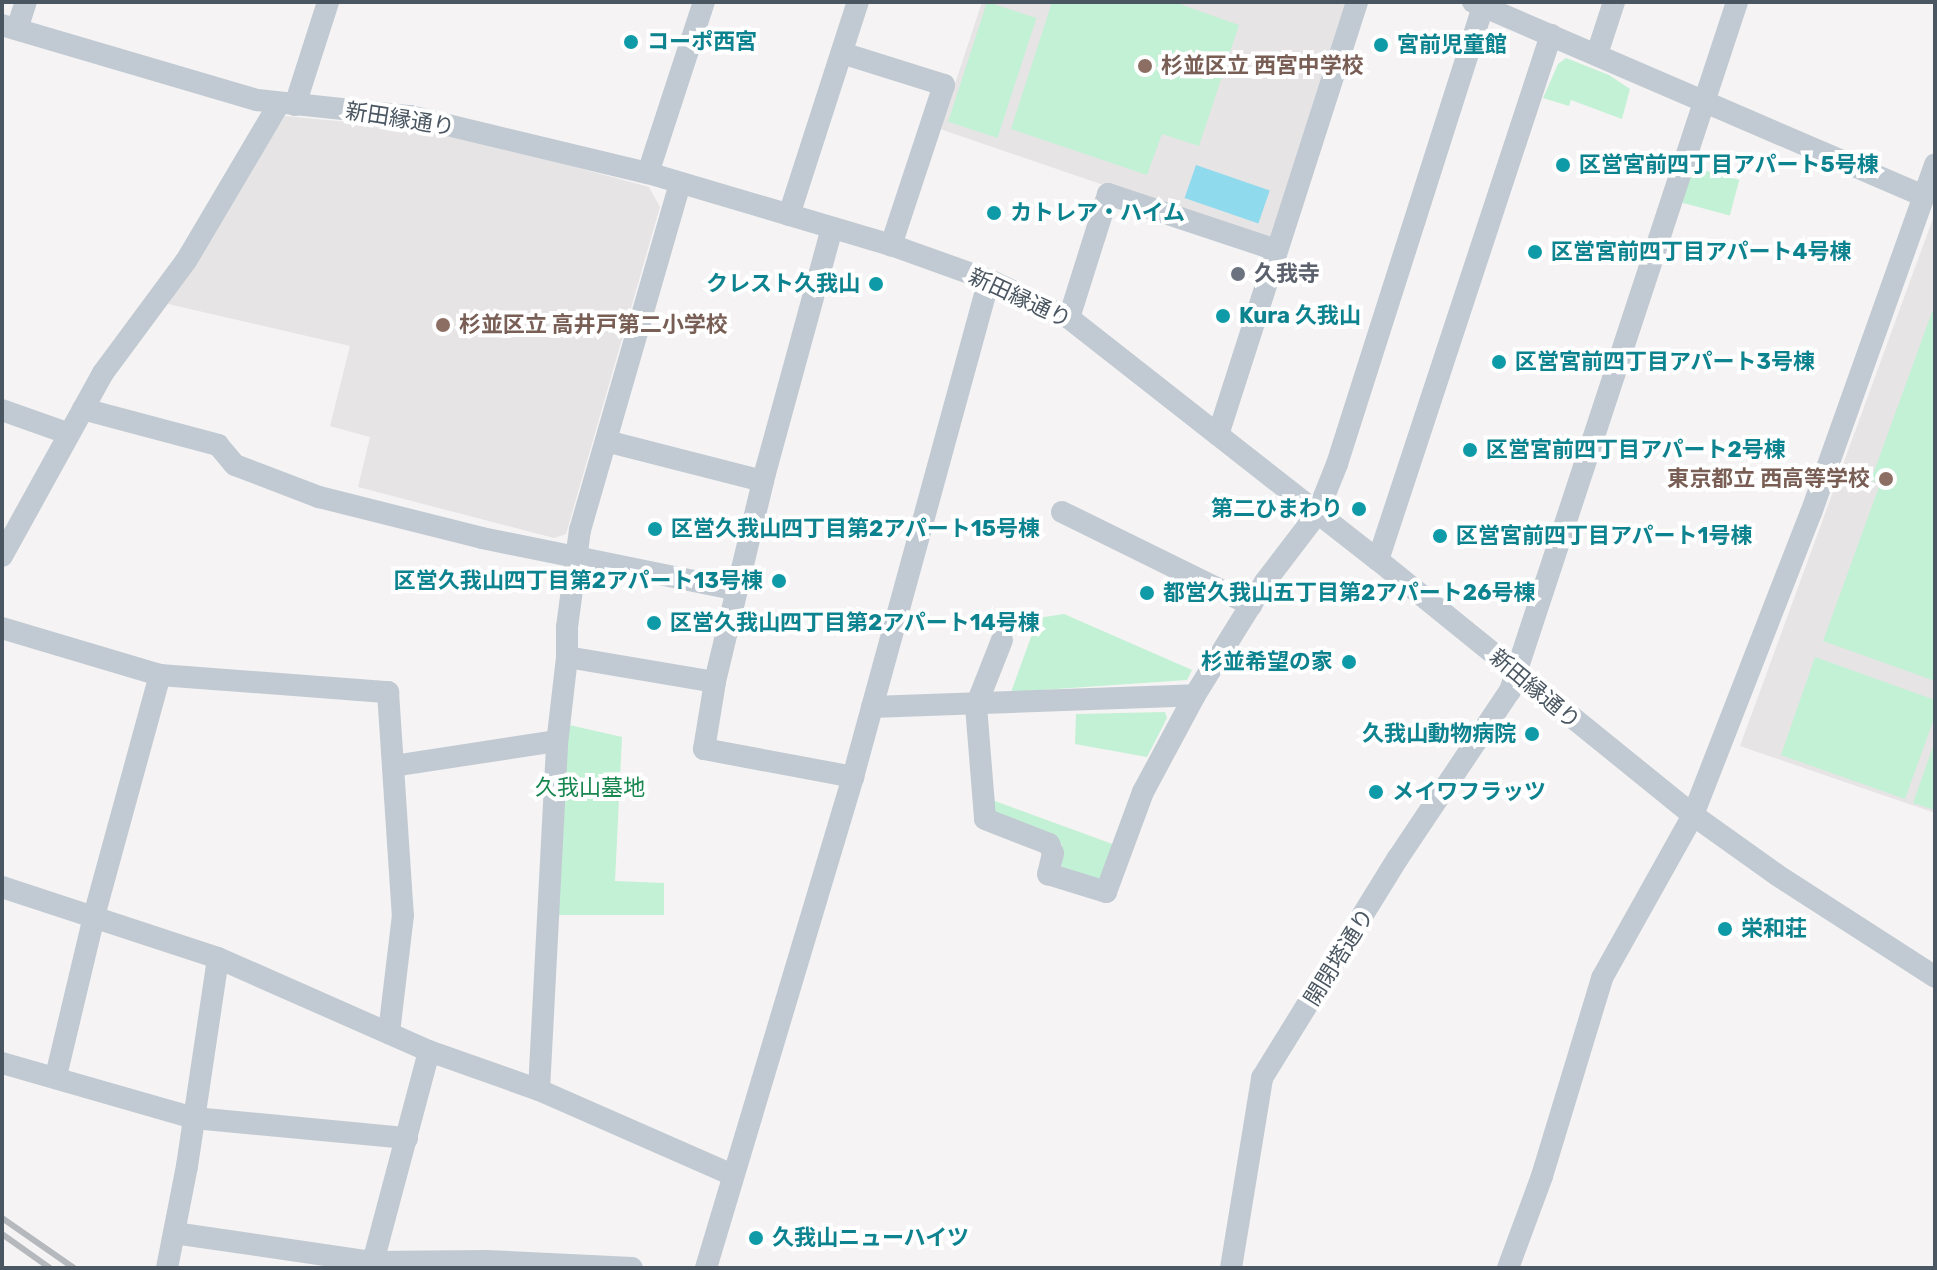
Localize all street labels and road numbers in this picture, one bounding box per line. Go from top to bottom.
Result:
street label: 新田縁通り [344,97,456,141]
street label: 新田縁通り [965,263,1075,333]
street label: 新田縁通り [1484,644,1586,734]
street label: 開閉塔通り [1299,903,1379,1011]

